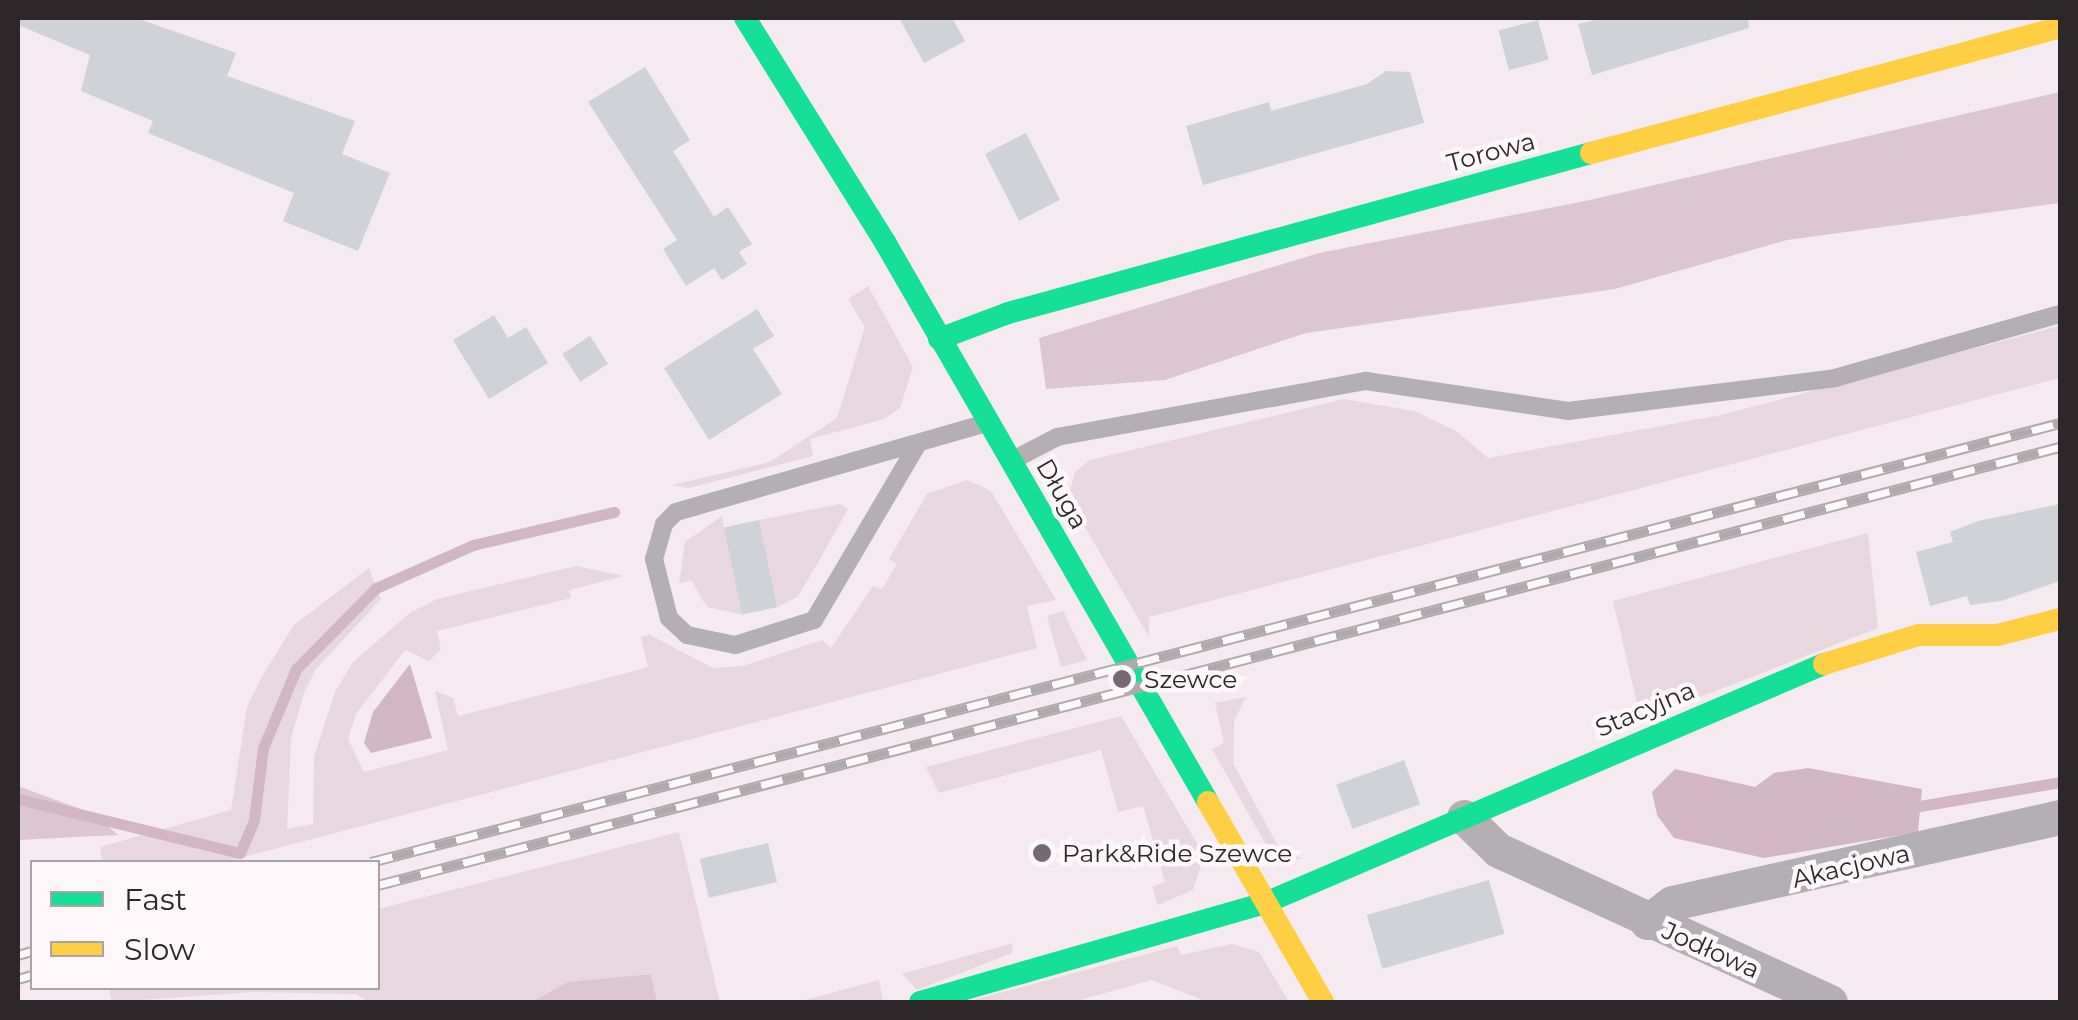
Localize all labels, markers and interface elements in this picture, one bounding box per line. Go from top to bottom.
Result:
street label: Torowa [1444,126,1538,178]
street label: Długa [1030,453,1094,535]
place label: Szewce [1144,664,1237,694]
marker: Szewce [1109,666,1135,692]
street label: Stacyjna [1591,675,1699,743]
place label: Park&Ride Szewce [1062,838,1292,868]
street label: Akacjowa [1789,838,1913,894]
marker: Park&Ride Szewce [1031,842,1053,864]
legend [30,860,380,990]
text: Fast [124,881,187,918]
street label: Jodłowa [1658,915,1764,985]
text: Slow [124,931,195,968]

